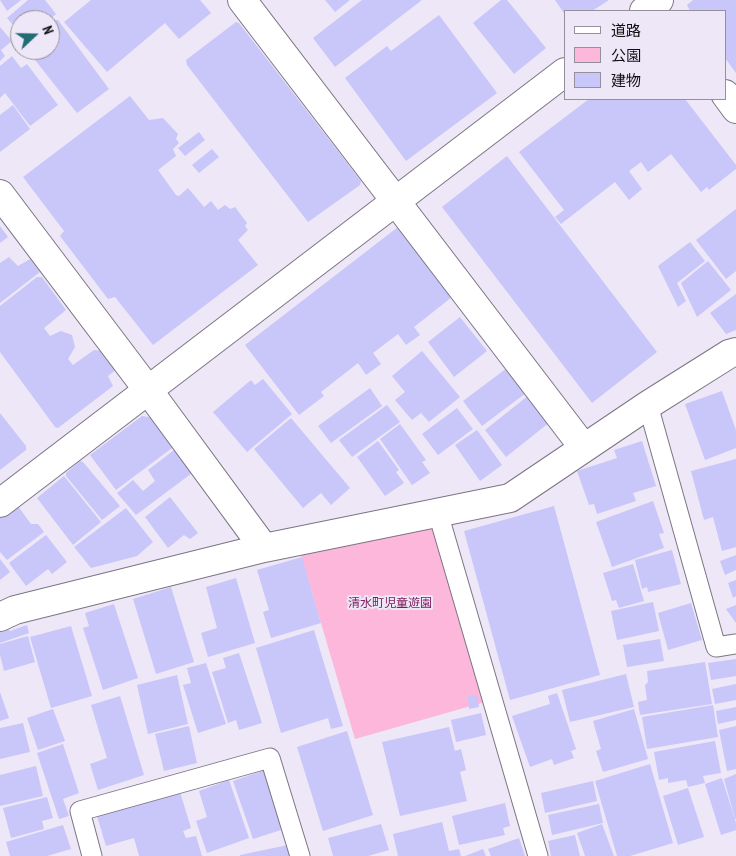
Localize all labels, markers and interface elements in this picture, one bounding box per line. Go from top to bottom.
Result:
north arrow [10,10,60,60]
legend [564,10,726,100]
text: 道路 [611,21,641,40]
text: N [38,23,58,37]
text: 公園 [611,46,641,65]
text: 建物 [611,71,641,90]
park label: 清水町児童遊園 [348,597,432,611]

